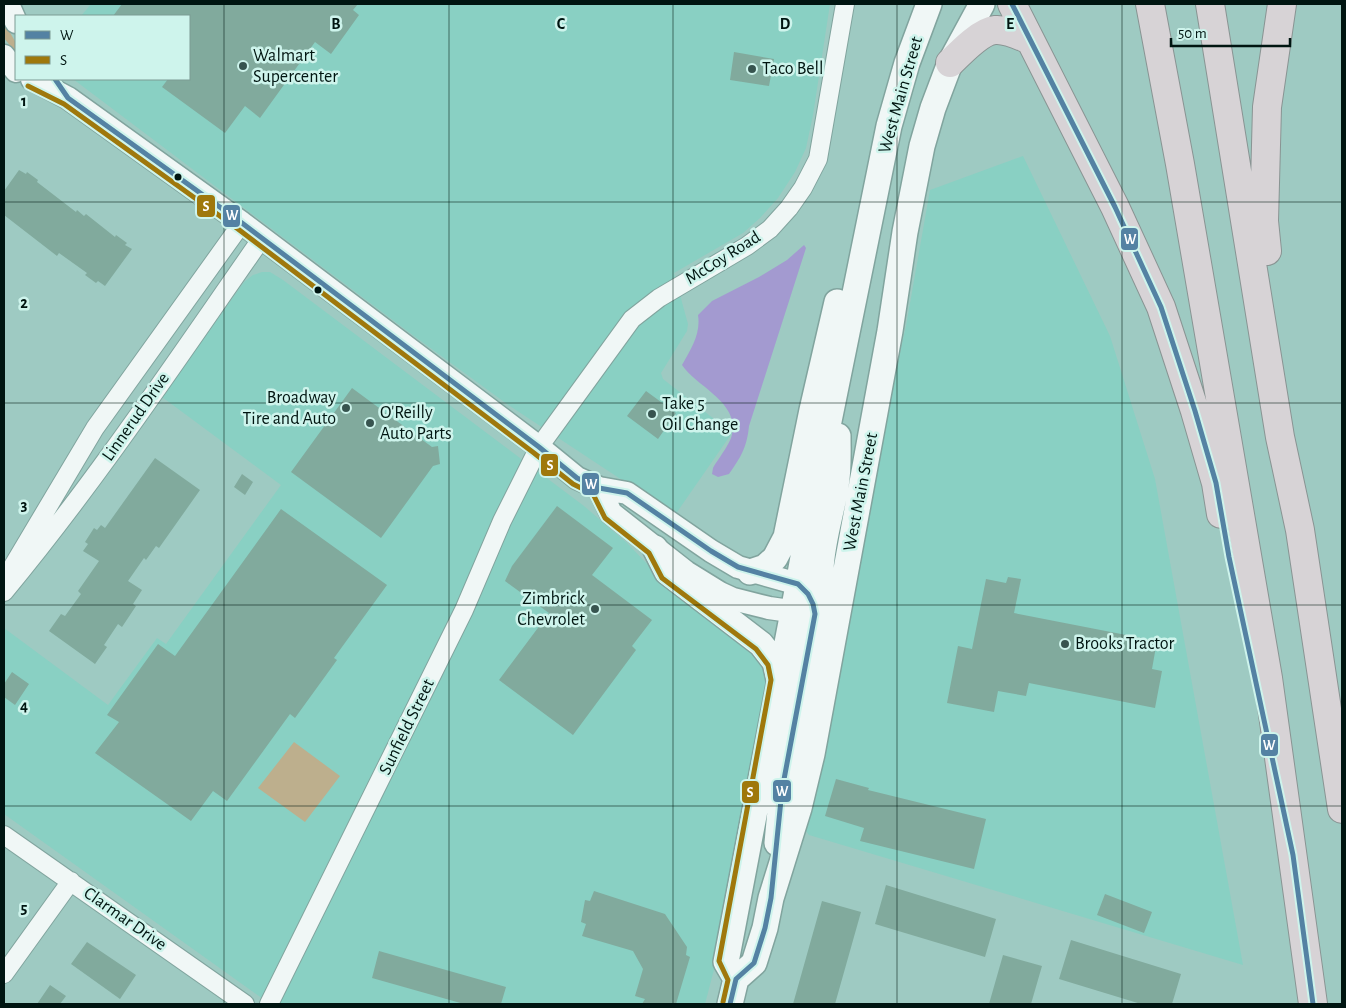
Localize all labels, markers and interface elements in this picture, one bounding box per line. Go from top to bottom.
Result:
legend [15,15,190,80]
scale bar [1171,15,1290,47]
text: B [331,16,341,32]
text: C [557,16,566,32]
text: D [780,16,791,32]
text: E [1006,16,1014,32]
text: 50 m [1178,26,1207,41]
text: W [60,28,74,43]
street label: West Main Street [876,34,926,155]
place label: Walmart Supercenter [253,47,338,86]
text: S [60,53,67,68]
marker: Walmart Supercenter [237,60,249,72]
place label: Taco Bell [762,60,823,78]
marker: Taco Bell [746,63,758,75]
text: 1 [21,93,27,109]
unlabelled marker [173,172,183,182]
line badge: S [196,194,216,218]
text: S [203,200,210,214]
line badge: W [222,204,241,228]
text: W [226,209,239,223]
line badge: W [1120,227,1139,251]
street label: McCoy Road [682,228,764,288]
text: W [1124,233,1137,247]
unlabelled marker [313,285,323,295]
text: 2 [20,295,28,311]
street label: Linnerud Drive [99,370,173,464]
place label: Broadway Tire and Auto [242,389,336,428]
place label: Take 5 Oil Change [662,395,738,434]
marker: Broadway Tire and Auto [340,402,352,414]
place label: O'Reilly Auto Parts [380,404,452,443]
marker: Take 5 Oil Change [646,408,658,420]
marker: O'Reilly Auto Parts [364,417,376,429]
street label: West Main Street [841,431,881,553]
line badge: S [540,453,559,477]
text: S [547,459,554,473]
line badge: W [581,472,600,496]
text: W [585,478,598,492]
text: 3 [21,497,28,513]
place label: Zimbrick Chevrolet [517,590,586,629]
marker: Zimbrick Chevrolet [589,603,601,615]
place label: Brooks Tractor [1075,635,1174,653]
marker: Brooks Tractor [1059,638,1071,650]
street label: Sunfield Street [376,676,438,778]
text: 4 [20,698,28,714]
line badge: W [1260,733,1279,757]
text: W [1263,739,1276,753]
line badge: W [772,779,792,803]
line badge: S [741,780,760,804]
text: W [776,785,789,799]
text: S [747,786,754,800]
street label: Clarmar Drive [80,884,170,954]
text: 5 [21,900,28,916]

